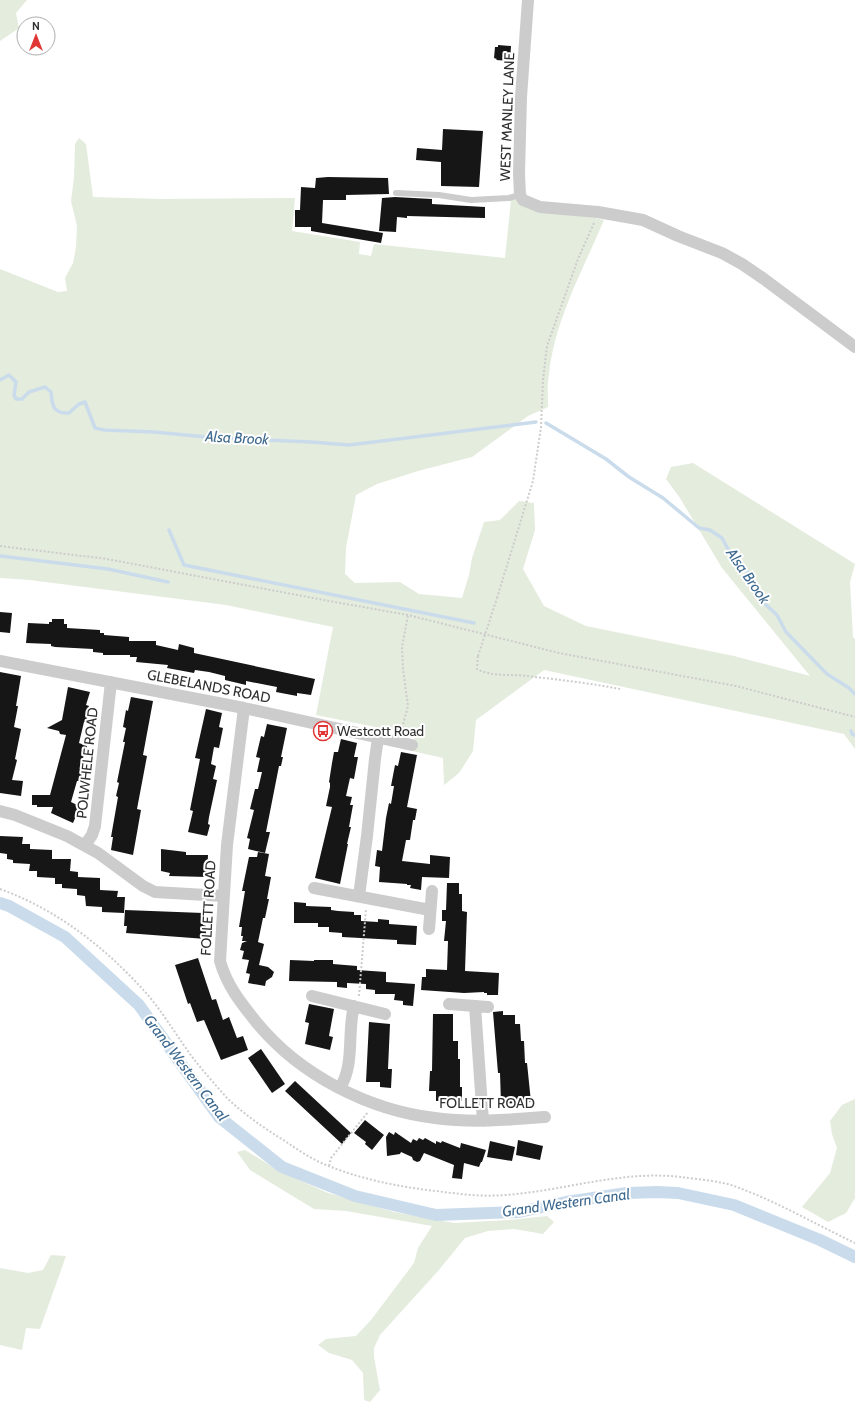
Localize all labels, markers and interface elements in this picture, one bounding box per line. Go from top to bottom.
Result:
north arrow [16,16,56,56]
text: N [32,19,40,33]
street label: WEST MANLEY LANE [496,52,518,182]
water label: Alsa Brook [204,427,270,449]
water label: Alsa Brook [722,544,774,608]
street label: GLEBELANDS ROAD [146,665,272,707]
street label: POLWHELE ROAD [72,706,102,820]
bus stop icon: Westcott Road [312,720,334,742]
place label: Westcott Road [337,722,424,740]
street label: FOLLETT ROAD [197,860,219,956]
water label: Grand Western Canal [140,1011,232,1125]
street label: FOLLETT ROAD [439,1094,535,1112]
water label: Grand Western Canal [501,1185,631,1221]

